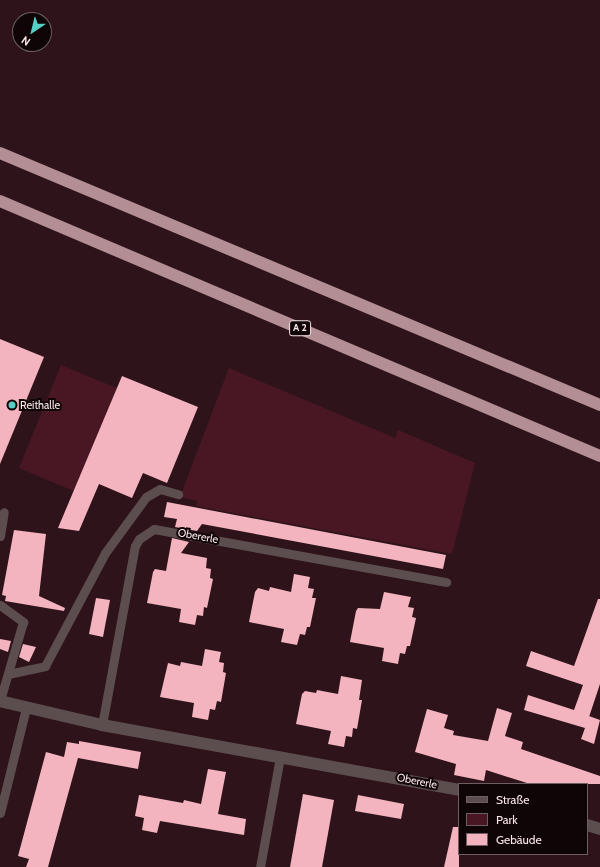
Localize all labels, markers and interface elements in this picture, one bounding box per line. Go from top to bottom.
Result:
north arrow [12,12,52,52]
text: N [18,33,33,49]
road number: A 2 [289,320,311,336]
place label: Reithalle [20,398,60,412]
marker: Reithalle [7,400,17,410]
street label: Obererle [177,526,219,546]
street label: Obererle [396,771,438,791]
legend [458,783,588,855]
text: Straße [496,792,529,807]
text: Park [496,812,518,827]
text: Gebäude [496,832,542,847]

